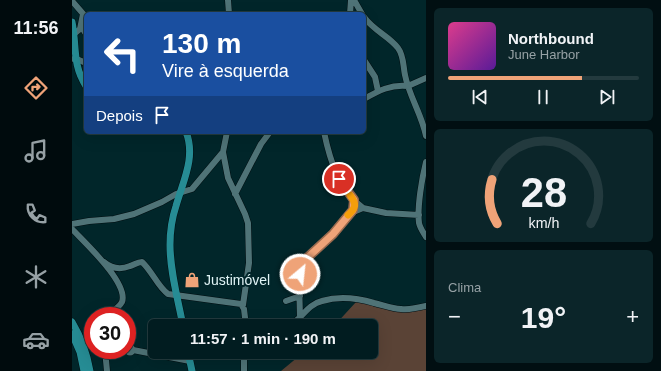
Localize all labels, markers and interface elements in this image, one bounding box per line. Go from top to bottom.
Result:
text: 11:56 [13,18,59,38]
icon: left [96,28,148,80]
text: 130 m [162,28,241,59]
text: Northbound [508,30,594,47]
text: June Harbor [508,47,580,62]
text: Vire à esquerda [162,61,289,81]
icon: directions [22,74,50,102]
icon: previous [469,86,491,108]
icon: pause [532,86,554,108]
icon: next [596,86,618,108]
icon: arrive [151,104,173,126]
text: Depois [96,107,143,124]
icon: music [22,137,50,165]
pin [322,162,356,196]
icon: arrive [328,168,350,190]
text: 28 [520,168,567,215]
icon: phone [22,200,50,228]
text: km/h [528,214,559,230]
position arrow [279,253,321,295]
icon: climate [22,263,50,291]
shop icon: Justimóvel [183,271,201,289]
place label: Justimóvel [204,272,270,288]
text: Clima [448,280,481,295]
text: 19° [521,301,566,334]
text: − [448,304,461,329]
text: + [626,304,639,329]
speed limit sign: 30 [84,307,136,359]
icon: car [22,326,50,354]
text: 11:57 · 1 min · 190 m [190,330,336,347]

